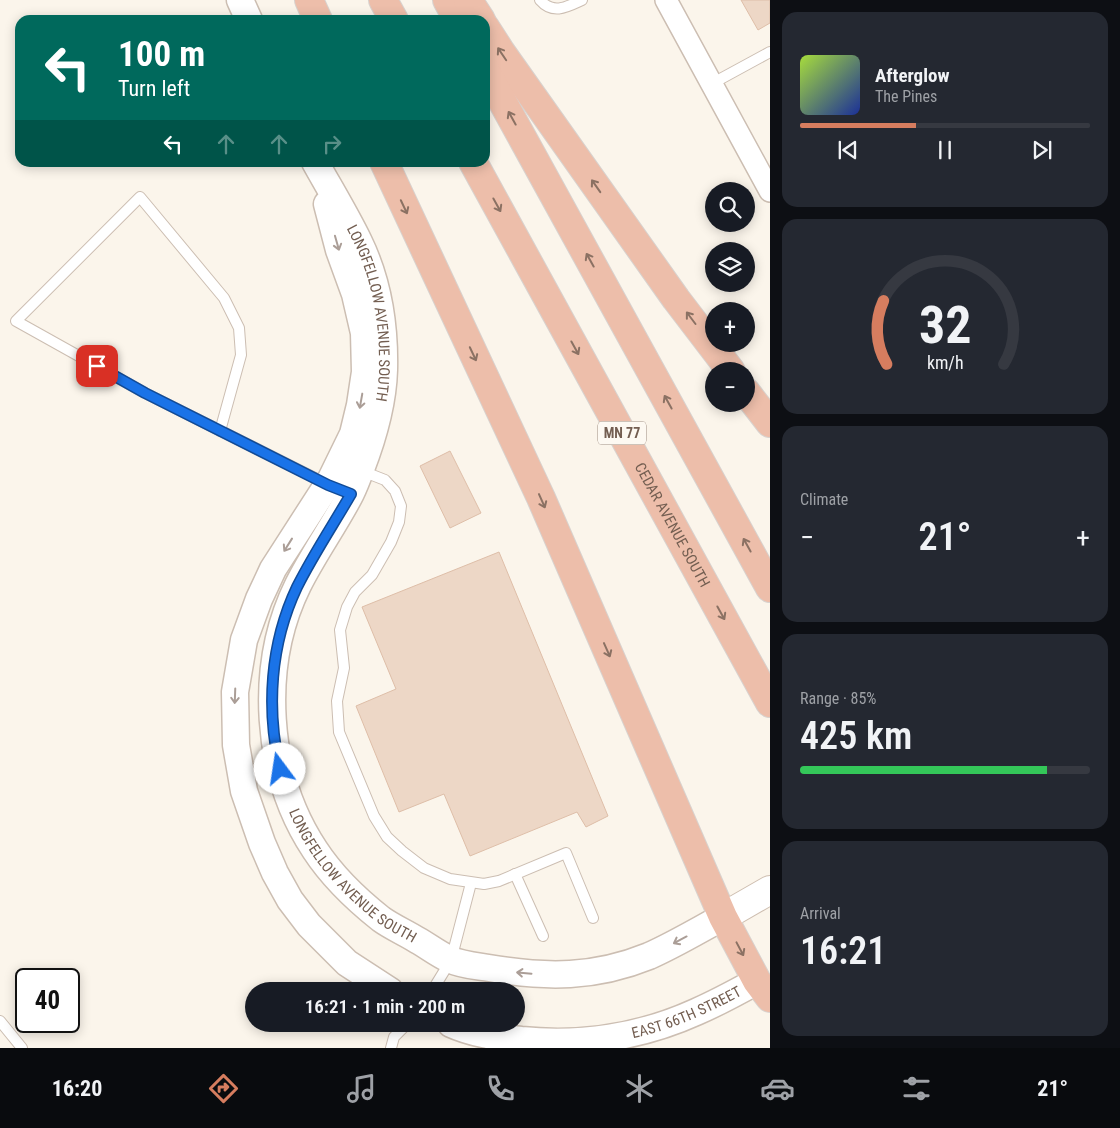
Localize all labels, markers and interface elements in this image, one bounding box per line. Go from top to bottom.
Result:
text: 100 m [118,34,205,75]
icon: left [35,35,100,100]
one-way arrow [497,47,507,61]
text: Afterglow [875,64,949,87]
text: Turn left [118,76,190,101]
text: The Pines [875,87,937,106]
one-way arrow [506,111,516,125]
icon: left [159,130,187,158]
icon: ahead [212,130,240,158]
icon: ahead [265,130,293,158]
icon: right [318,130,346,158]
icon: previous [834,136,862,164]
icon: pause [931,136,959,164]
icon: next [1028,136,1056,164]
one-way arrow [591,179,601,193]
map controls [705,182,755,412]
button: search [705,182,755,232]
one-way arrow [492,198,502,213]
one-way arrow [400,199,409,214]
street label: LONGFELLOW AVENUE SOUTH [343,222,393,403]
one-way arrow [333,235,343,251]
button: layers [705,242,755,292]
one-way arrow [585,253,594,268]
text: 32 [919,295,971,356]
button: + [705,302,755,352]
one-way arrow [685,312,696,325]
one-way arrow [570,340,580,355]
pin [76,345,118,387]
one-way arrow [469,346,479,361]
icon: arrive [83,352,111,380]
text: km/h [927,352,963,373]
button: − [705,362,755,412]
one-way arrow [355,393,365,409]
one-way arrow [663,395,673,410]
road number: MN 77 [598,422,646,444]
street label: CEDAR AVENUE SOUTH [631,459,714,590]
text: Climate [800,490,848,509]
one-way arrow [538,493,548,508]
text: 21° [919,515,971,559]
text: − [800,521,814,554]
text: + [1076,521,1090,554]
one-way arrow [283,537,293,551]
one-way arrow [741,538,751,553]
one-way arrow [716,605,726,619]
one-way arrow [603,642,613,657]
one-way arrow [230,688,240,704]
text: Range · 85% [800,689,876,708]
text: 425 km [800,714,912,758]
position arrow [253,742,305,794]
street label: LONGFELLOW AVENUE SOUTH [285,806,420,947]
text: Arrival [800,904,841,923]
text: 16:21 [800,929,886,973]
one-way arrow [674,935,688,945]
one-way arrow [736,941,745,956]
speed limit sign: 40 [15,968,80,1033]
one-way arrow [517,969,533,978]
street label: EAST 66TH STREET [630,982,744,1042]
text: 16:21 · 1 min · 200 m [305,995,465,1018]
icon: directions [206,1071,241,1106]
icon: music [344,1071,379,1106]
icon: phone [483,1071,518,1106]
icon: climate [622,1071,657,1106]
icon: car [760,1071,795,1106]
icon: filters [899,1071,934,1106]
text: 16:20 [52,1076,102,1101]
text: 21° [1037,1076,1068,1101]

